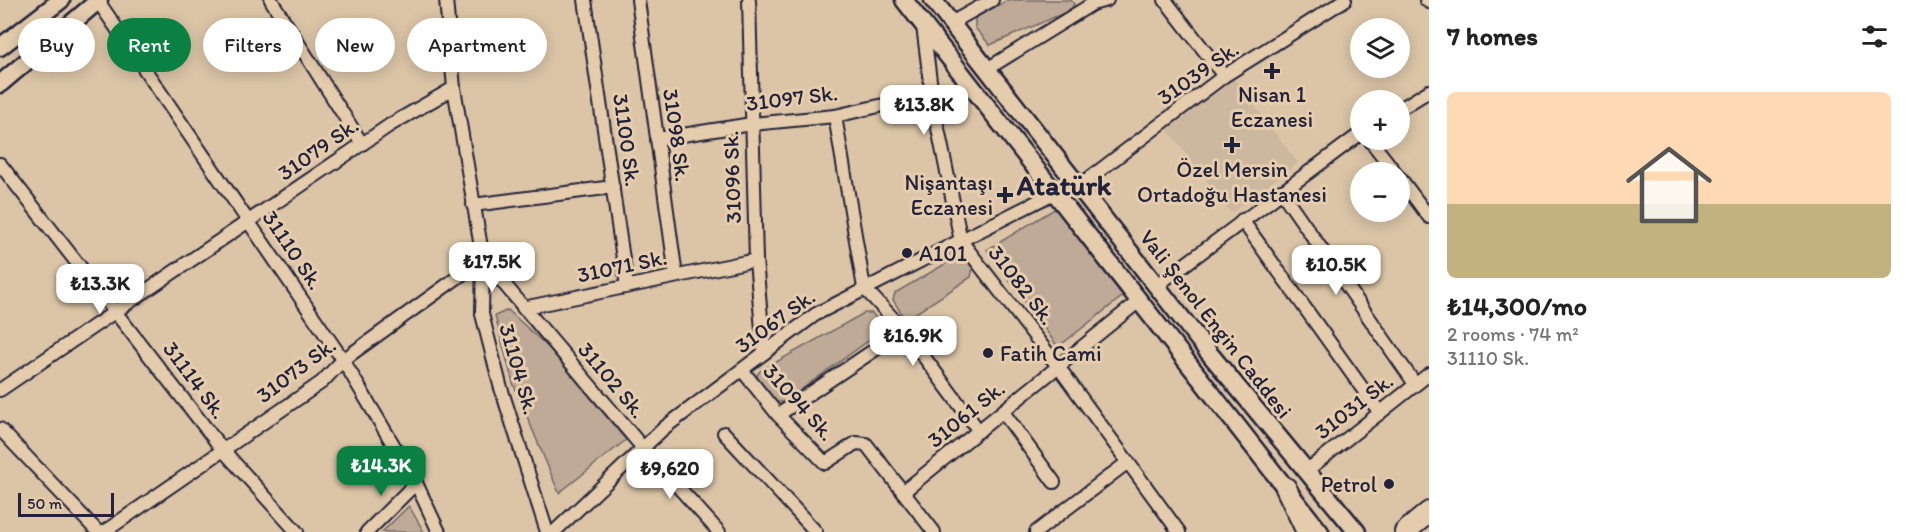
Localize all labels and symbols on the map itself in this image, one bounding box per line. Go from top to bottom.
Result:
street label: 31039 Sk. [1152,35,1244,111]
marker: Nisan 1 Eczanesi [1265,64,1279,78]
street label: 31097 Sk. [745,79,839,117]
place label: Nisan 1 Eczanesi [1231,81,1313,133]
pin: ₺13.8K [875,85,973,136]
street label: 31098 Sk. [657,87,697,183]
street label: 31100 Sk. [607,92,647,188]
street label: 31079 Sk. [272,111,364,187]
street label: 31096 Sk. [717,130,747,224]
marker: Özel Mersin Ortadoğu Hastanesi [1223,136,1241,154]
place label: Özel Mersin Ortadoğu Hastanesi [1137,156,1327,208]
district label: Atatürk [1016,168,1112,202]
place label: Nişantaşı Eczanesi [904,169,993,221]
marker: Nişantaşı Eczanesi [998,188,1012,202]
street label: 31110 Sk. [257,205,329,295]
street label: Vali Şenol Engin Caddesi [1134,224,1298,424]
place label: A101 [919,240,967,267]
street label: 31082 Sk. [983,240,1061,330]
pin: ₺17.5K [443,242,541,293]
street label: 31071 Sk. [575,243,669,289]
pin: ₺10.5K [1287,245,1385,296]
marker: A101 [900,246,914,260]
pin: ₺13.3K [51,264,149,315]
street label: 31067 Sk. [730,283,820,359]
pin: ₺16.9K [864,316,962,367]
street label: 31104 Sk. [493,320,545,418]
street label: 31073 Sk. [251,331,341,409]
street label: 31114 Sk. [157,336,233,424]
street label: 31102 Sk. [572,336,652,424]
place label: Fatih Cami [1000,340,1102,367]
marker: Fatih Cami [981,346,995,360]
street label: 31094 Sk. [757,358,841,446]
street label: 31031 Sk. [1309,367,1399,445]
street label: 31061 Sk. [922,375,1010,453]
pin: ₺14.3K [332,446,430,497]
pin: ₺9,620 [621,449,719,500]
place label: Petrol [1321,471,1377,498]
marker: Petrol [1382,477,1396,491]
scale bar [18,490,114,518]

